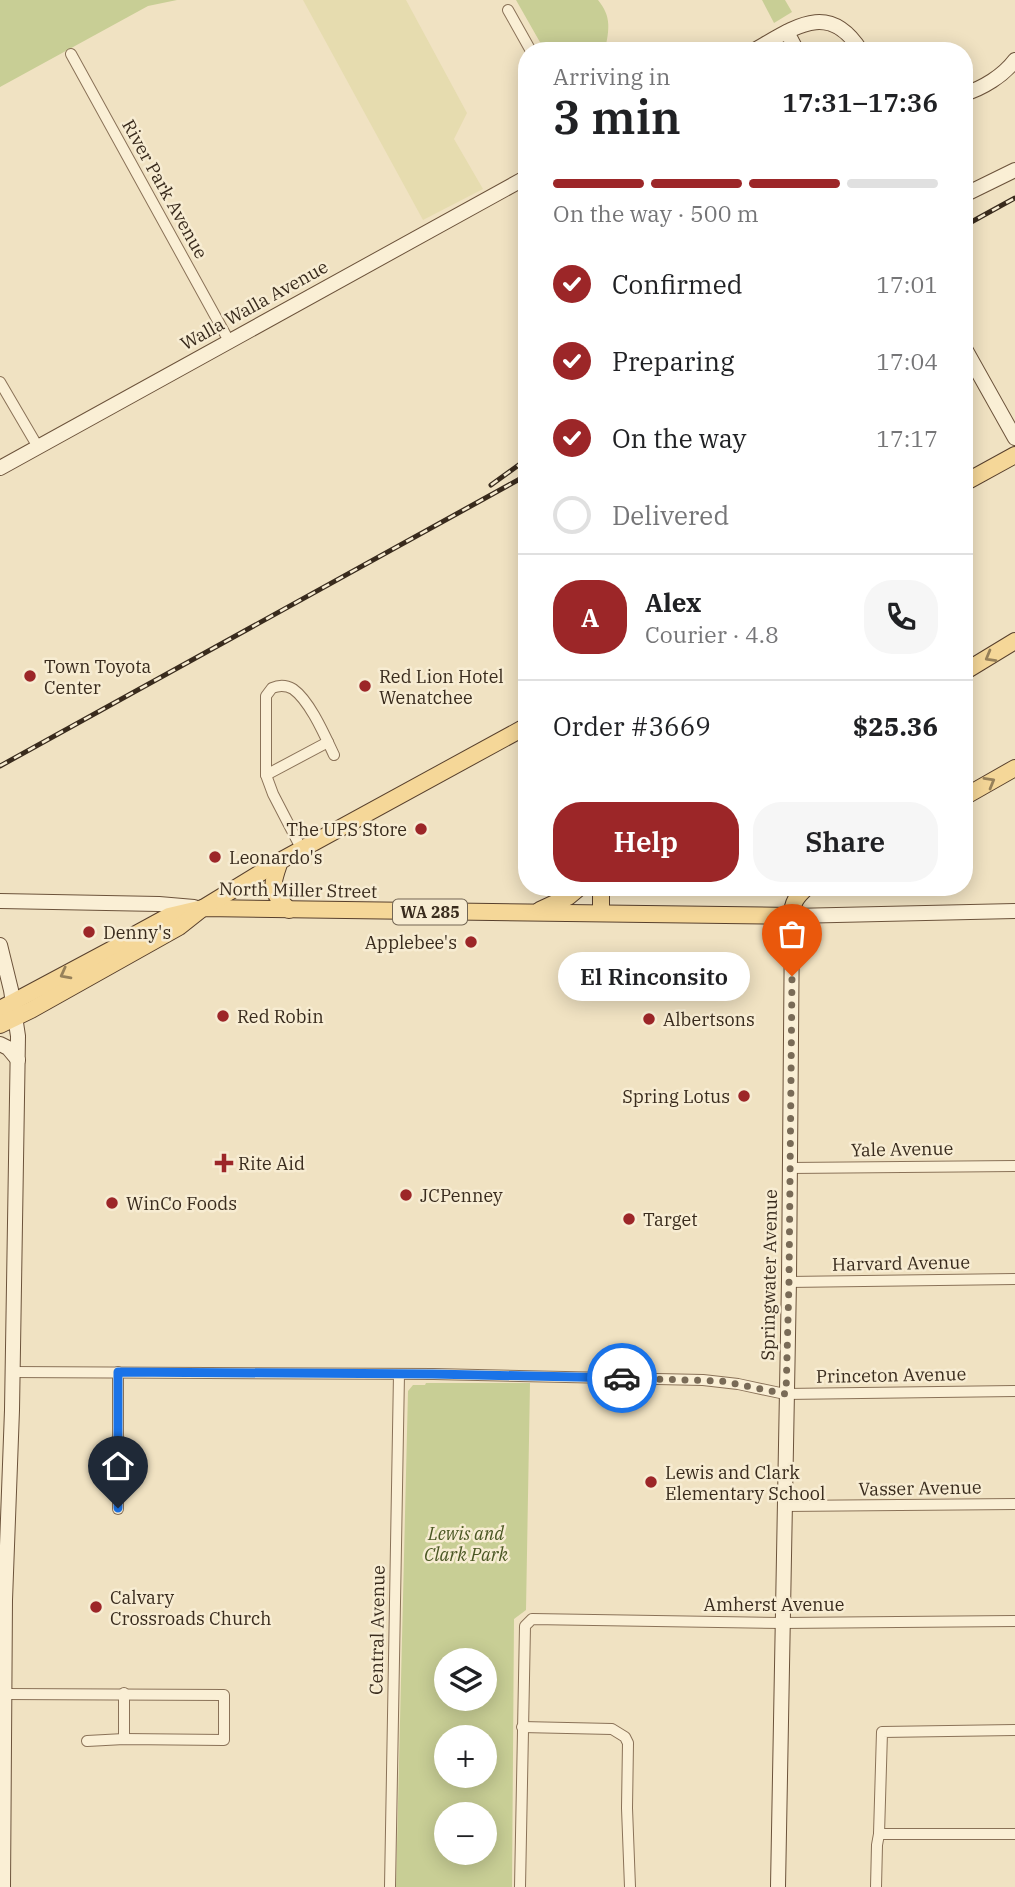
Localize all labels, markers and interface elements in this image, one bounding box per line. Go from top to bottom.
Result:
text: Arriving in [553,61,670,91]
text: 17:31–17:36 [782,85,938,119]
text: 3 min [553,87,681,147]
street label: River Park Avenue [117,115,213,263]
text: On the way · 500 m [553,198,759,228]
street label: Walla Walla Avenue [176,255,332,355]
icon: check [553,265,591,303]
text: Confirmed [612,267,743,301]
text: 17:01 [876,269,938,299]
icon: check [553,342,591,380]
text: Preparing [612,344,734,378]
text: 17:04 [876,346,938,376]
icon: check [553,419,591,457]
text: On the way [612,421,746,455]
text: 17:17 [876,423,938,453]
text: Delivered [612,498,729,532]
button: phone [864,580,938,654]
text: Alex [645,585,701,619]
text: A [581,600,599,634]
text: Courier · 4.8 [645,619,779,649]
one-way arrow [985,648,998,661]
place label: Town Toyota Center [44,655,152,699]
place label: Red Lion Hotel Wenatchee [379,665,504,709]
marker: Town Toyota Center [22,668,38,684]
marker: Red Lion Hotel Wenatchee [357,678,373,694]
text: Order #3669 [553,709,711,743]
text: $25.36 [853,709,938,743]
one-way arrow [982,777,995,790]
button: Help [553,802,739,882]
button: Share [753,802,938,882]
place label: The UPS Store [286,818,407,841]
marker: The UPS Store [413,821,429,837]
place label: Leonardo's [229,846,323,869]
marker: Leonardo's [207,849,223,865]
street label: North Miller Street [219,877,377,903]
road number: WA 285 [393,900,467,924]
pin [762,904,822,976]
icon: bag [773,915,811,953]
place label: Denny's [103,921,171,944]
marker: Denny's [81,924,97,940]
place label: Applebee's [365,931,457,954]
marker: Applebee's [463,934,479,950]
callout: El Rinconsito [558,951,750,1000]
text: El Rinconsito [580,961,728,991]
one-way arrow [60,966,73,979]
place label: Red Robin [237,1005,324,1028]
marker: Red Robin [215,1008,231,1024]
place label: Albertsons [663,1008,755,1031]
marker: Albertsons [641,1011,657,1027]
place label: Spring Lotus [622,1085,730,1108]
marker: Spring Lotus [736,1088,752,1104]
street label: Yale Avenue [851,1137,953,1161]
place label: Rite Aid [238,1152,305,1175]
marker: Rite Aid [216,1155,232,1171]
place label: JCPenney [420,1184,503,1207]
marker: JCPenney [398,1187,414,1203]
street label: Springwater Avenue [756,1189,782,1361]
place label: WinCo Foods [126,1192,237,1215]
marker: WinCo Foods [104,1195,120,1211]
place label: Target [643,1208,698,1231]
marker: Target [621,1211,637,1227]
street label: Harvard Avenue [832,1250,970,1276]
courier [587,1343,657,1413]
icon: car [603,1359,641,1397]
street label: Princeton Avenue [816,1362,966,1388]
pin [88,1436,148,1508]
icon: home [99,1447,137,1485]
place label: Lewis and Clark Elementary School [665,1461,825,1505]
marker: Lewis and Clark Elementary School [643,1474,659,1490]
street label: Vasser Avenue [858,1475,982,1501]
park label: Lewis and Clark Park [424,1522,509,1566]
street label: Central Avenue [364,1565,390,1695]
place label: Calvary Crossroads Church [110,1586,272,1630]
street label: Amherst Avenue [704,1593,844,1616]
marker: Calvary Crossroads Church [88,1599,104,1615]
map controls [434,1648,497,1865]
button: layers [434,1648,497,1711]
button: + [434,1725,497,1788]
button: − [434,1802,497,1865]

